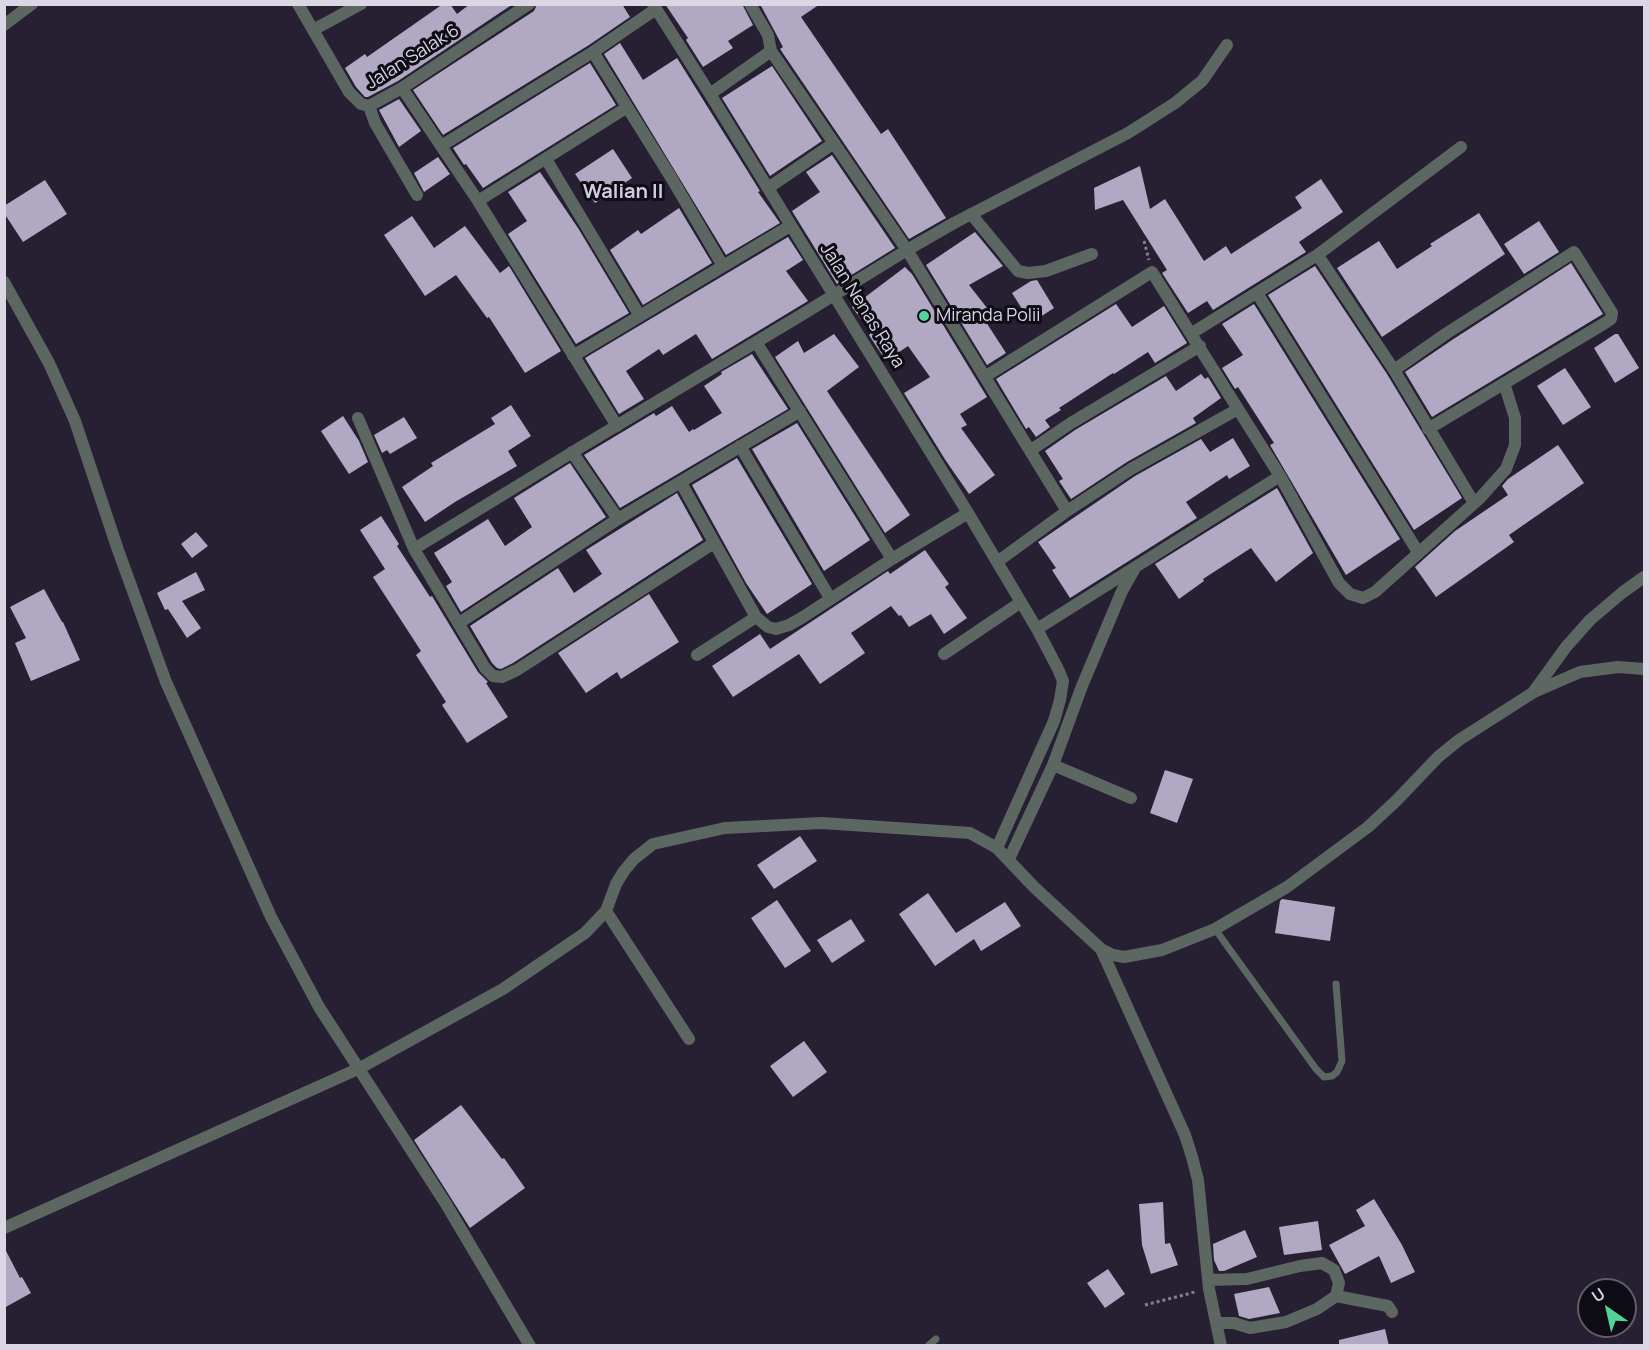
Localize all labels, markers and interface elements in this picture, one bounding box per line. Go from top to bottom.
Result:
street label: Jalan Salak 6 [362,20,464,94]
district label: Walian II [583,180,663,204]
street label: Jalan Nenas Raya [815,240,909,372]
place label: Miranda Polii [936,305,1040,327]
marker: Miranda Polii [917,309,931,323]
north arrow [1577,1278,1637,1338]
text: U [1587,1282,1609,1307]

